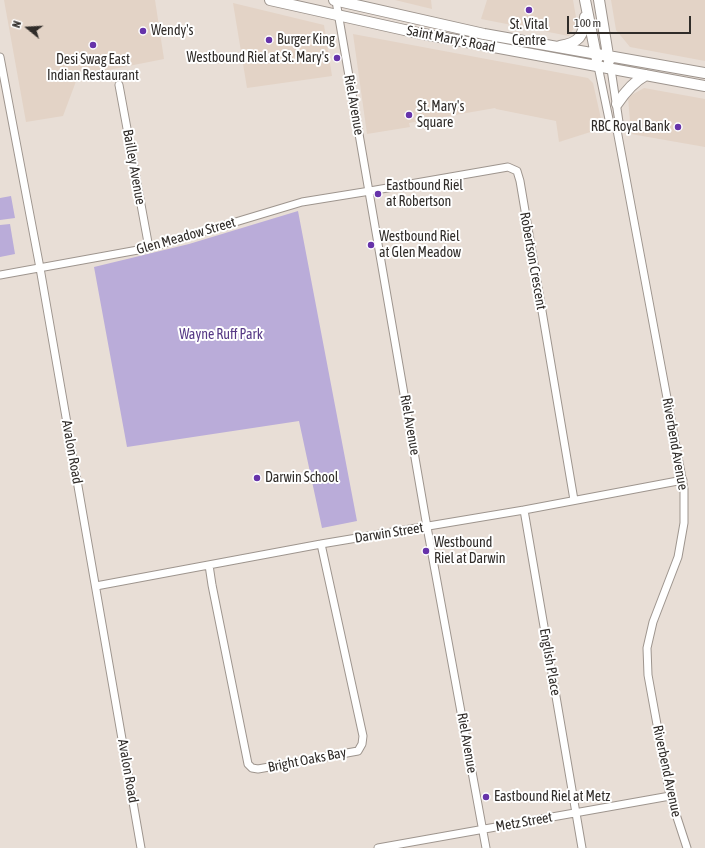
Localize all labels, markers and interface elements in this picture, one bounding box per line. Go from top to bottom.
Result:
marker: St. Vital Centre [524,5,534,15]
north arrow [8,8,48,48]
scale bar [569,8,693,34]
text: 100 m [574,16,601,30]
place label: St. Vital Centre [510,17,548,50]
text: N [10,19,23,29]
street label: Saint Mary's Road [405,22,497,56]
place label: Wendy's [151,23,194,39]
marker: Wendy's [138,26,148,36]
place label: Burger King [277,32,335,48]
marker: Burger King [264,35,274,45]
marker: Desi Swag East Indian Restaurant [88,40,98,50]
place label: Westbound Riel at St. Mary's [187,50,329,66]
place label: Desi Swag East Indian Restaurant [47,52,139,84]
marker: Westbound Riel at St. Mary's [332,53,342,63]
street label: Riel Avenue [340,74,368,136]
place label: St. Mary's Square [417,99,464,132]
marker: St. Mary's Square [404,110,414,120]
place label: RBC Royal Bank [591,119,670,135]
marker: RBC Royal Bank [673,122,683,132]
street label: Bailley Avenue [119,128,149,206]
place label: Eastbound Riel at Robertson [386,178,463,210]
marker: Eastbound Riel at Robertson [373,189,383,199]
street label: Robertson Crescent [516,211,550,311]
street label: Glen Meadow Street [134,214,238,258]
place label: Westbound Riel at Glen Meadow [379,229,461,262]
marker: Westbound Riel at Glen Meadow [366,240,376,250]
park label: Wayne Ruff Park [179,327,263,343]
street label: Riel Avenue [396,394,424,456]
street label: Riverbend Avenue [659,397,691,491]
street label: Avalon Road [58,419,86,485]
place label: Darwin School [265,470,338,486]
marker: Darwin School [252,473,262,483]
street label: Darwin Street [353,519,425,547]
place label: Westbound Riel at Darwin [434,535,506,568]
marker: Westbound Riel at Darwin [421,546,431,556]
street label: English Place [536,627,564,697]
street label: Riel Avenue [453,712,481,774]
street label: Riverbend Avenue [649,724,685,818]
street label: Avalon Road [114,738,142,804]
street label: Bright Oaks Bay [266,744,348,776]
place label: Eastbound Riel at Metz [494,789,610,805]
marker: Eastbound Riel at Metz [481,792,491,802]
street label: Metz Street [494,809,554,835]

